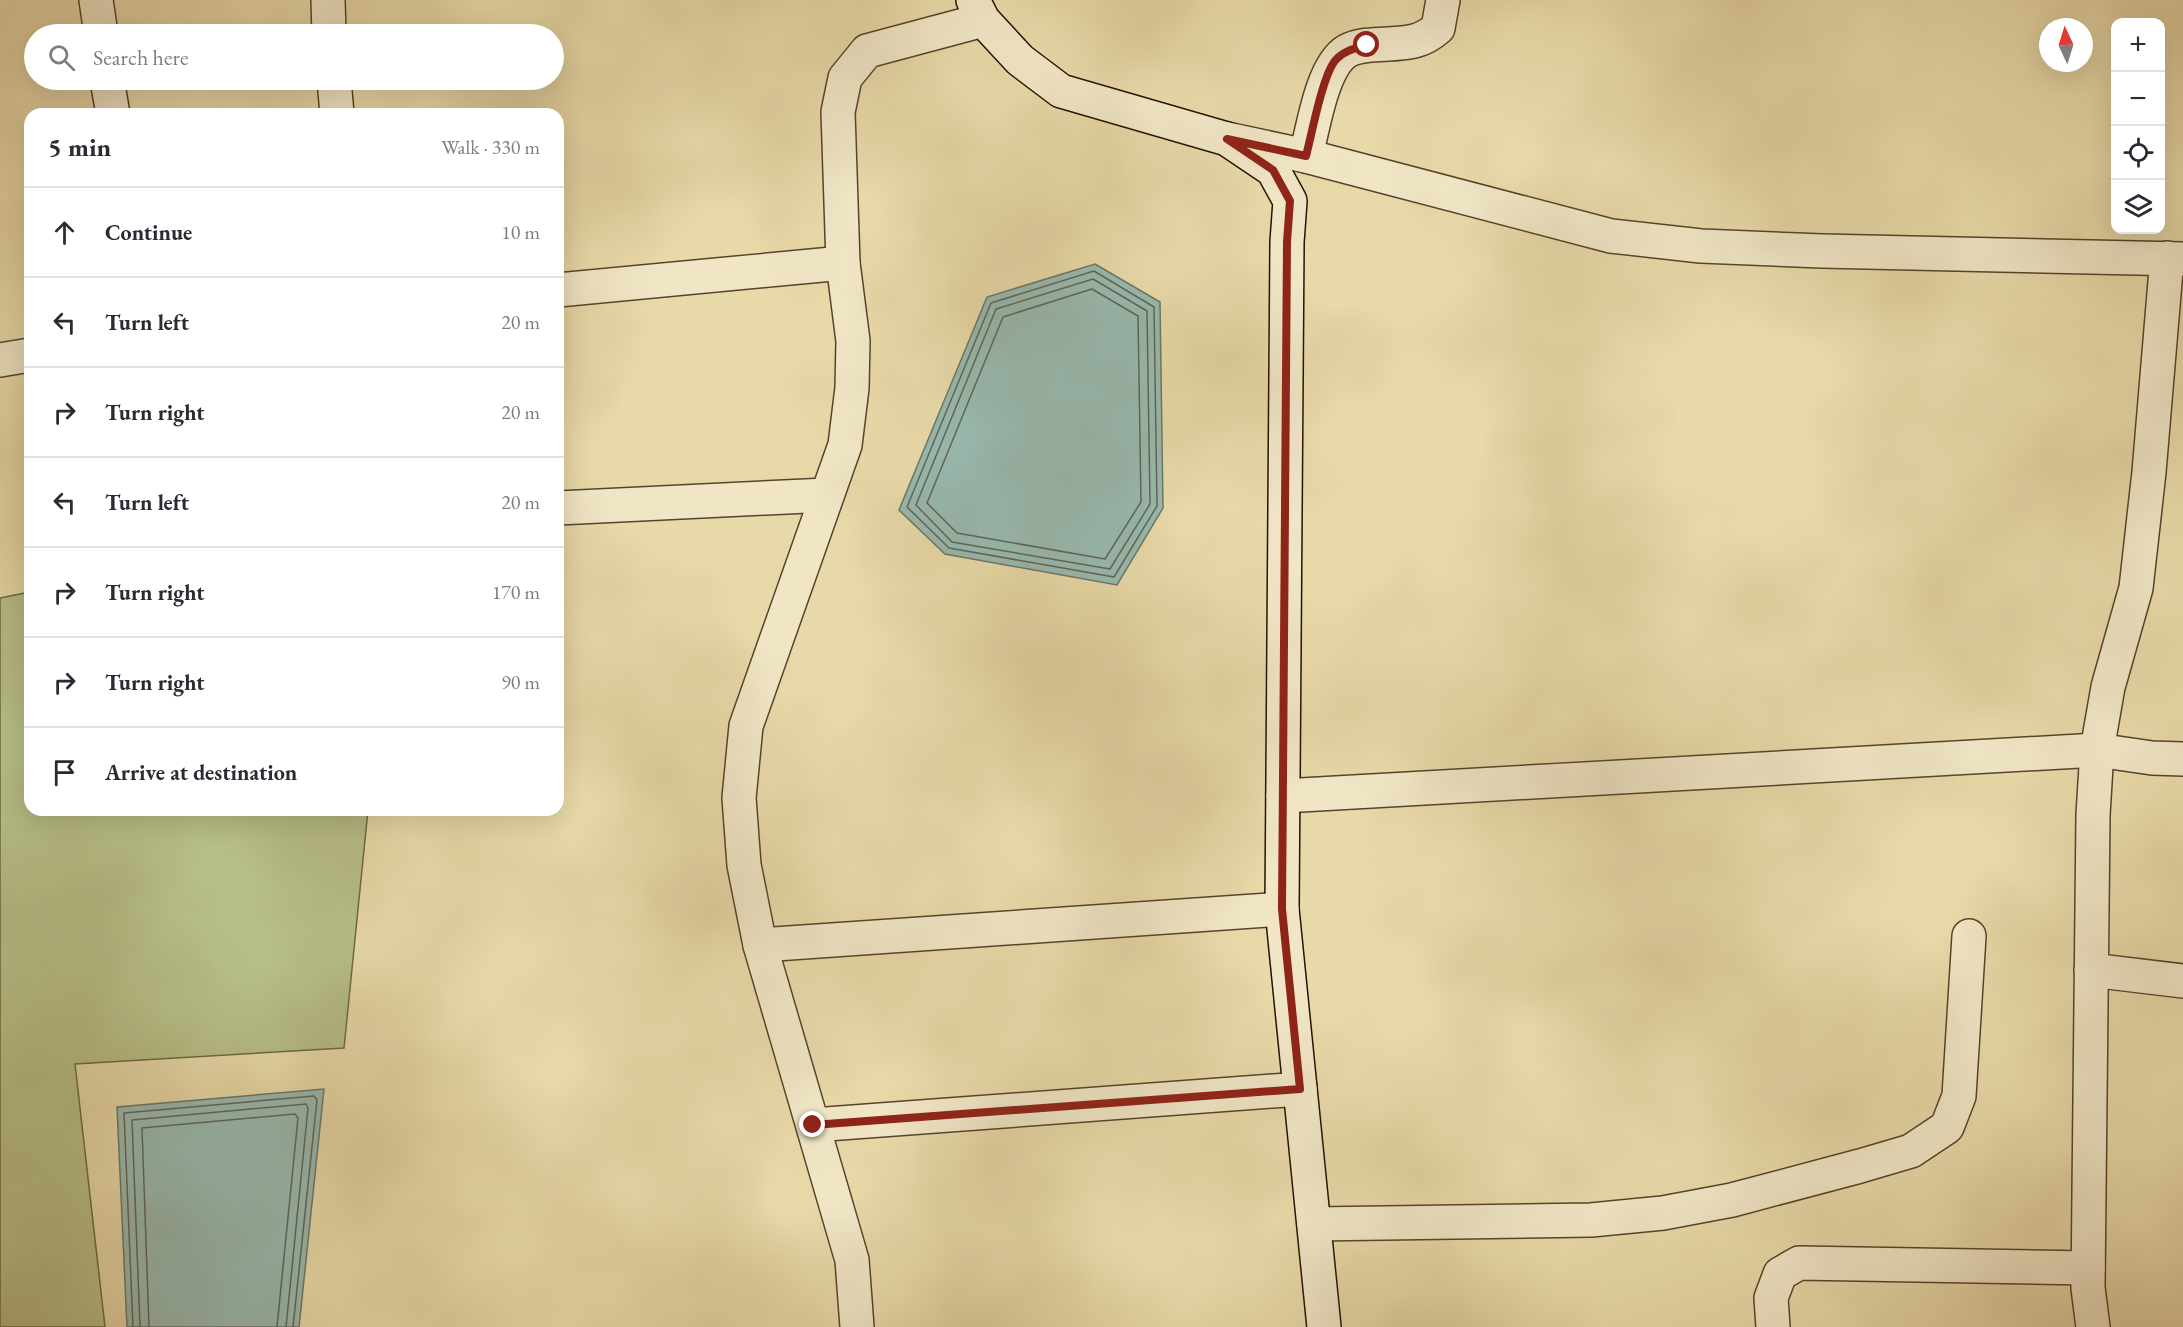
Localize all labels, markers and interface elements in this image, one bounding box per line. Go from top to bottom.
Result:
north arrow [2039,18,2093,72]
map controls [2111,18,2165,234]
button: + [2111,18,2165,72]
search box [24,24,564,90]
route start [1353,31,1379,57]
icon: search [45,41,78,74]
text: Search here [93,43,188,72]
button: − [2111,72,2165,126]
button: locate [2111,126,2165,180]
text: 5 min [48,130,111,164]
text: Walk · 330 m [441,134,540,160]
button: layers [2111,180,2165,234]
icon: ahead [48,216,81,249]
text: Continue [105,218,192,247]
text: 10 m [501,219,540,245]
icon: left [48,306,81,339]
text: Turn left [105,308,189,337]
text: 20 m [501,309,540,335]
icon: right [48,396,81,429]
text: Turn right [105,398,204,427]
text: 20 m [501,399,540,425]
icon: left [48,486,81,519]
text: Turn left [105,488,189,517]
text: 20 m [501,489,540,515]
icon: right [48,576,81,609]
text: Turn right [105,578,204,607]
text: 170 m [492,579,540,605]
icon: right [48,666,81,699]
text: Turn right [105,668,204,697]
text: 90 m [501,669,540,695]
icon: arrive [48,756,81,789]
text: Arrive at destination [105,758,297,787]
route end [799,1111,825,1137]

